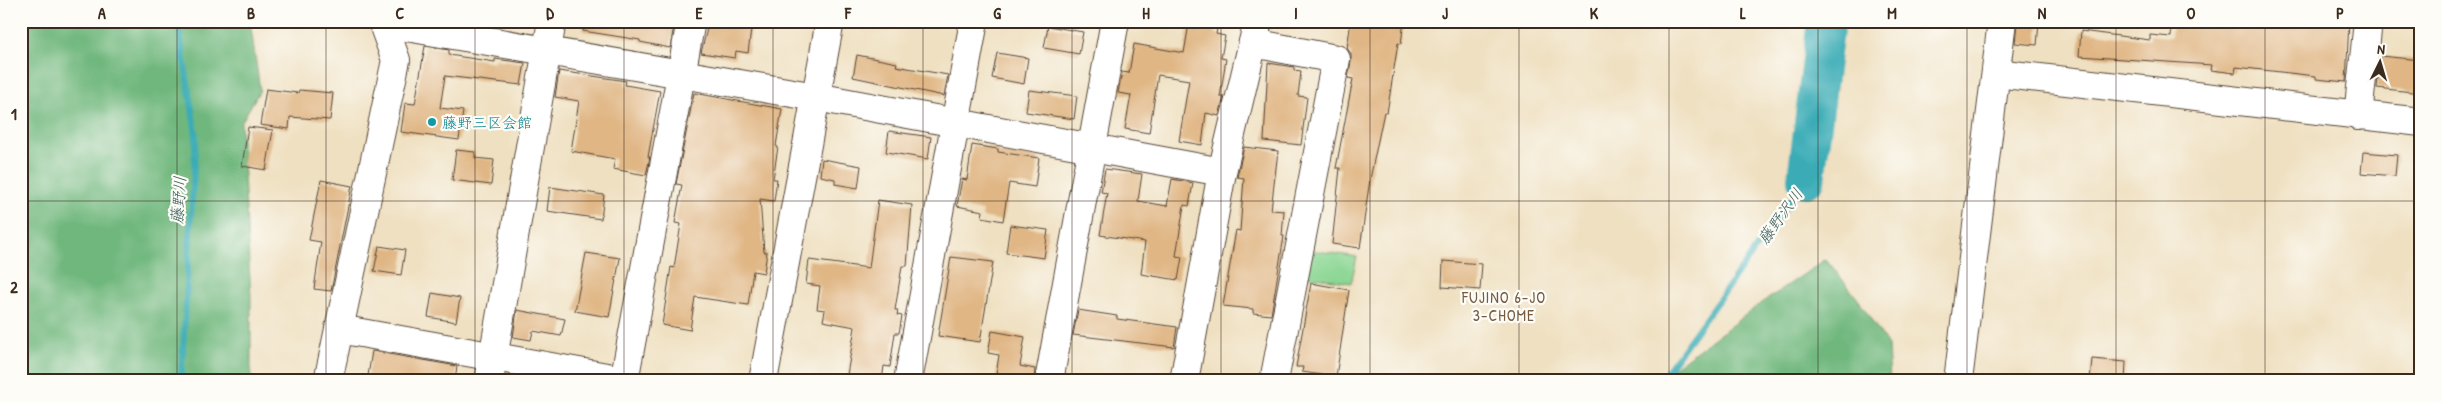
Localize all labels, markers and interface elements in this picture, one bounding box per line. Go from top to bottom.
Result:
text: A [98,2,106,24]
text: B [247,2,255,24]
text: C [396,2,405,24]
text: D [546,2,554,24]
text: E [695,2,703,24]
text: F [844,2,852,24]
text: G [993,2,1001,24]
text: H [1142,2,1150,24]
text: I [1294,2,1298,24]
text: J [1442,2,1448,24]
text: K [1590,2,1599,24]
text: L [1740,2,1746,24]
text: M [1887,2,1897,24]
text: N [2038,2,2047,24]
text: O [2187,2,2196,24]
text: P [2336,2,2344,24]
north arrow [2354,38,2404,88]
text: N [2377,39,2386,58]
text: 1 [11,103,17,125]
place label: 藤野三区会館 [442,112,532,133]
marker: 藤野三区会館 [426,116,438,128]
water label: 藤野川 [165,175,191,225]
water label: 藤野沢川 [1752,184,1808,248]
text: 2 [10,276,18,298]
district label: FUJINO 6-JO 3-CHOME [1461,286,1546,326]

